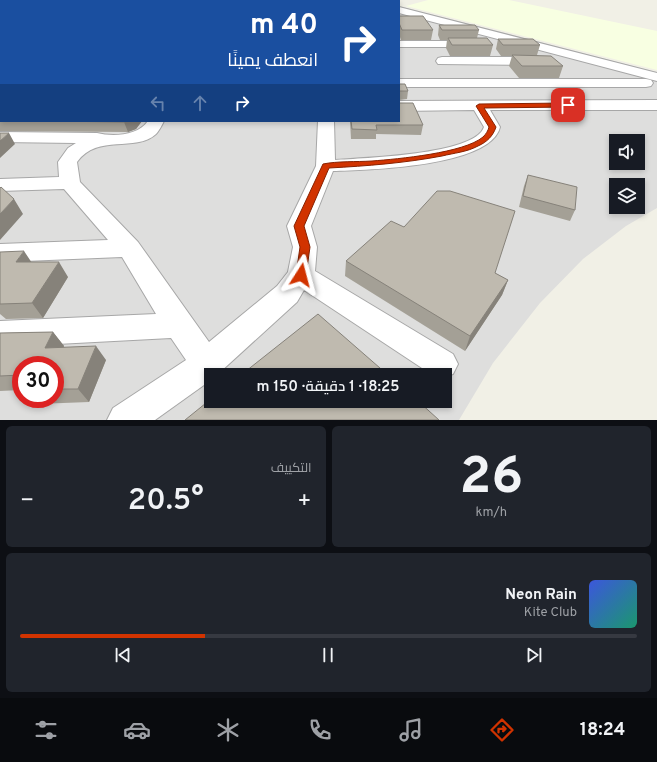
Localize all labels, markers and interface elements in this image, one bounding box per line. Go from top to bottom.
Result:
text: 40 m [250,8,318,44]
icon: right [332,16,384,68]
text: انعطف يمينًا [227,50,318,73]
pin [551,88,585,122]
icon: left [147,92,169,114]
icon: ahead [189,92,211,114]
icon: right [231,92,253,114]
icon: arrive [557,94,579,116]
map controls [609,134,645,214]
button: sound [609,134,645,170]
button: layers [609,178,645,214]
position arrow [280,254,322,296]
speed limit sign: 30 [12,356,64,408]
text: 18:25 · 1 دقيقة · 150 m [257,378,399,397]
text: 26 [459,446,523,512]
text: التكييف [271,461,312,477]
text: 20.5° [128,483,204,520]
text: − [20,488,34,515]
text: + [297,488,312,515]
text: km/h [475,505,507,521]
text: Neon Rain [505,586,577,605]
text: Kite Club [524,605,577,621]
icon: previous [112,644,134,666]
icon: pause [317,644,339,666]
icon: next [523,644,545,666]
icon: filters [32,716,60,744]
icon: car [123,716,151,744]
icon: climate [214,716,242,744]
icon: phone [306,716,334,744]
icon: music [397,716,425,744]
icon: directions [488,716,516,744]
text: 18:24 [580,719,625,742]

